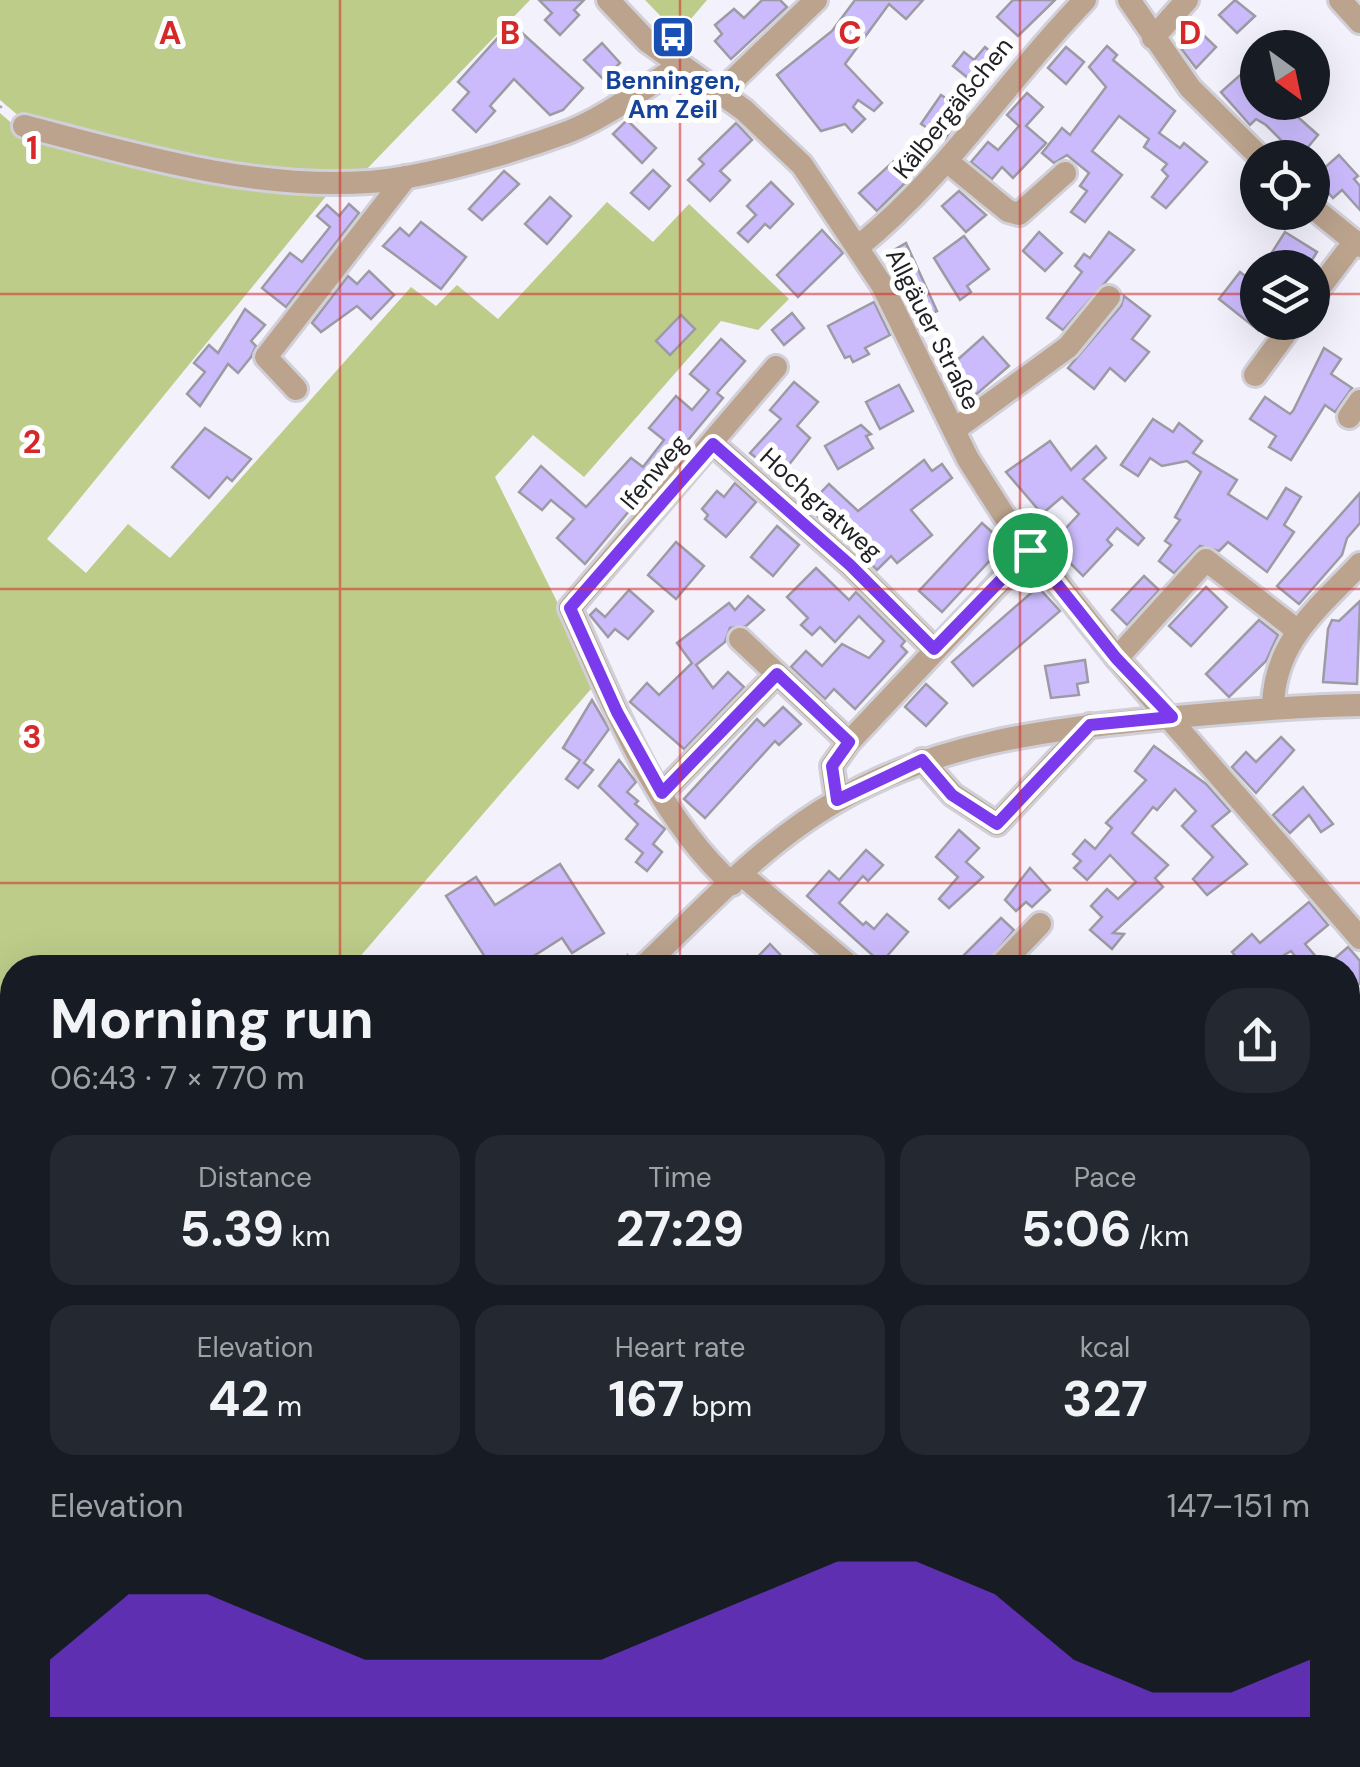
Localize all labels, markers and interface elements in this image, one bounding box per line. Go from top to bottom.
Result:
text: A [159,12,181,54]
text: B [500,12,520,54]
text: C [838,12,862,54]
text: D [1179,12,1201,54]
bus stop icon: Benningen, Am Zeil [650,14,696,60]
street label: Kälbergäßchen [886,30,1020,186]
north arrow [1240,30,1330,120]
map controls [1240,30,1330,340]
place label: Benningen, Am Zeil [605,64,741,126]
text: 1 [26,127,38,169]
button: locate [1240,140,1330,230]
street label: Allgäuer Straße [878,243,988,415]
button: layers [1240,250,1330,340]
text: 2 [23,421,41,463]
street label: Ifenweg [613,427,695,517]
street label: Hochgratweg [753,440,889,568]
pin [988,508,1073,593]
icon: arrive [1003,523,1058,578]
text: 3 [22,716,42,758]
text: Morning run [50,983,374,1055]
button: share [1205,988,1310,1093]
text: 06:43 · 7 × 770 m [50,1057,305,1099]
text: Distance [198,1159,312,1196]
text: Time [648,1159,712,1196]
text: Pace [1074,1159,1136,1196]
text: 5.39 [180,1196,284,1262]
text: 27:29 [616,1196,744,1262]
text: 5:06 [1021,1196,1132,1262]
text: km [284,1218,330,1255]
text: /km [1132,1218,1189,1255]
text: Elevation [197,1329,313,1366]
text: Heart rate [615,1329,745,1366]
text: kcal [1080,1329,1130,1366]
text: 42 [208,1366,269,1432]
text: 167 [608,1366,684,1432]
text: 327 [1062,1366,1148,1432]
text: m [269,1388,302,1425]
text: bpm [684,1388,752,1425]
text: Elevation [50,1485,183,1527]
text: 147–151 m [1167,1485,1310,1527]

